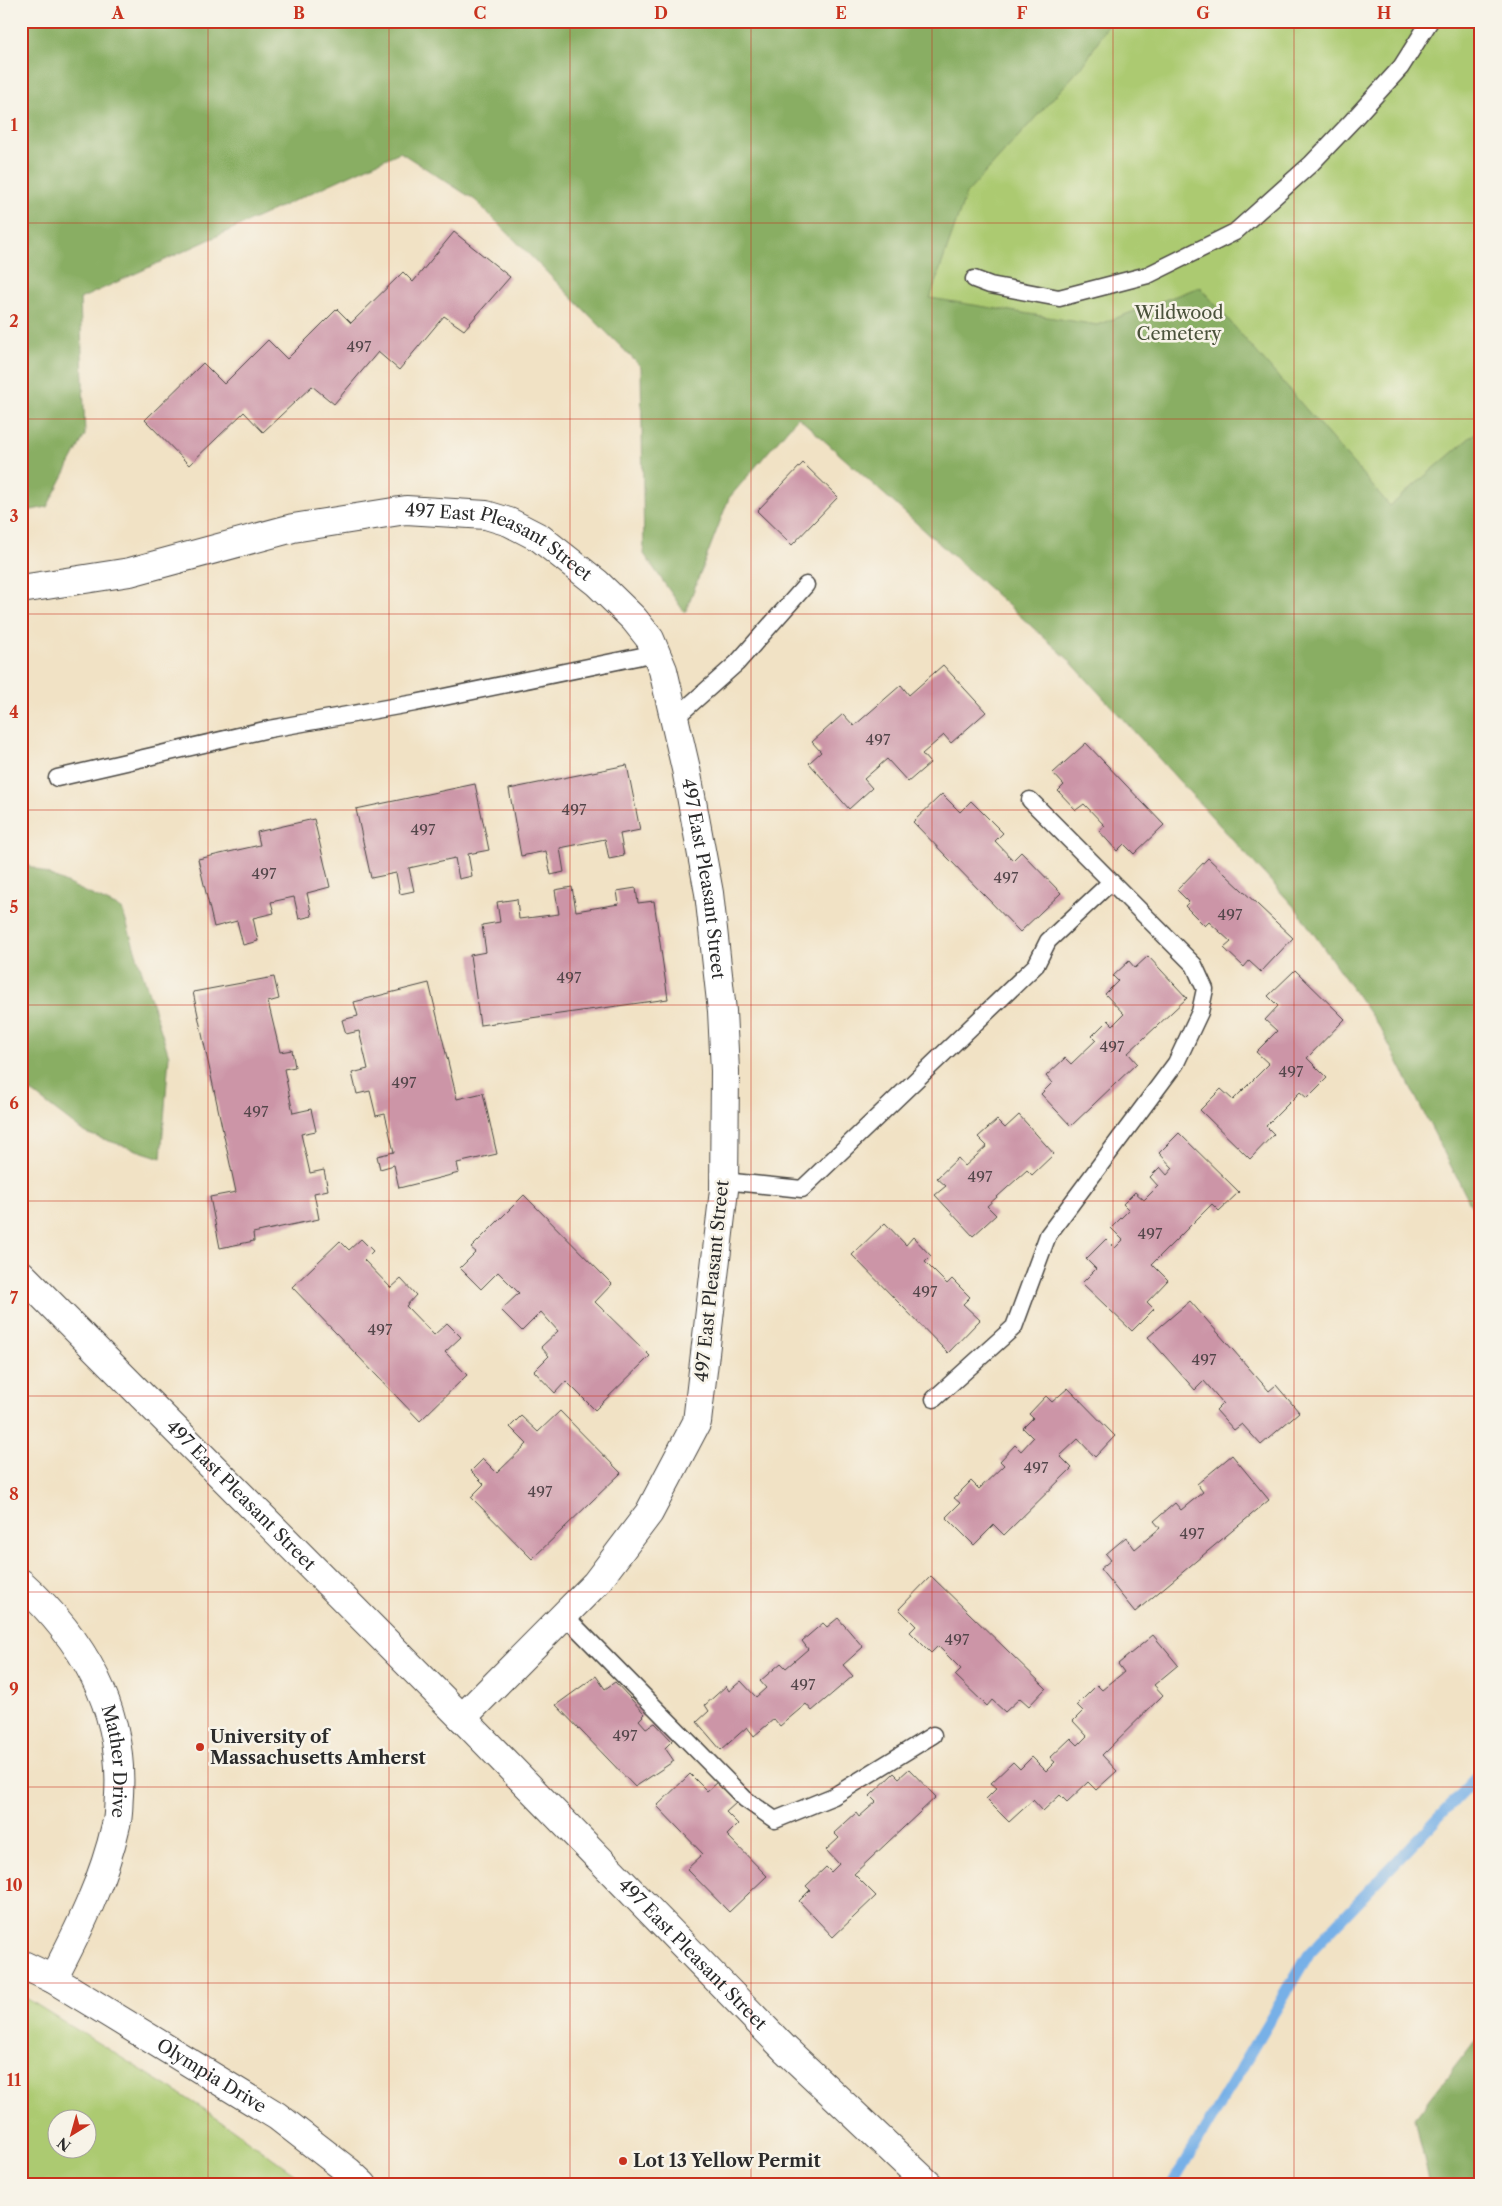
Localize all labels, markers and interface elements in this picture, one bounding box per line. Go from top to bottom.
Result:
text: A [111,3,125,23]
text: B [293,3,305,23]
text: C [474,3,486,23]
text: D [654,3,668,23]
text: E [835,3,847,23]
text: F [1017,3,1028,23]
text: G [1196,3,1210,23]
text: H [1377,3,1391,23]
text: 1 [10,115,18,135]
park label: Wildwood Cemetery [1134,302,1223,345]
text: 2 [9,311,19,331]
house number: 497 [347,337,372,356]
street label: 497 East Pleasant Street [404,499,597,586]
text: 3 [9,506,19,526]
text: 4 [9,702,19,722]
house number: 497 [866,730,891,749]
street label: 497 East Pleasant Street [677,776,730,981]
house number: 497 [562,800,587,819]
house number: 497 [411,820,436,839]
house number: 497 [252,864,277,883]
house number: 497 [994,868,1019,887]
text: 5 [10,897,19,917]
house number: 497 [1218,905,1243,924]
house number: 497 [557,968,582,987]
house number: 497 [1100,1037,1125,1056]
house number: 497 [1279,1062,1304,1081]
house number: 497 [392,1073,417,1092]
text: 6 [9,1093,19,1113]
house number: 497 [244,1102,269,1121]
house number: 497 [968,1167,993,1186]
street label: 497 East Pleasant Street [690,1178,734,1383]
house number: 497 [1138,1224,1163,1243]
house number: 497 [913,1282,938,1301]
text: 7 [10,1288,19,1308]
house number: 497 [368,1320,393,1339]
house number: 497 [1192,1350,1217,1369]
street label: 497 East Pleasant Street [161,1416,321,1576]
house number: 497 [1024,1458,1049,1477]
house number: 497 [528,1482,553,1501]
text: 8 [9,1484,19,1504]
house number: 497 [1180,1524,1205,1543]
house number: 497 [945,1630,970,1649]
house number: 497 [791,1675,816,1694]
text: 9 [9,1679,19,1699]
street label: Mather Drive [96,1702,130,1819]
place label: University of Massachusetts Amherst [210,1726,426,1769]
house number: 497 [613,1726,638,1745]
marker: University of Massachusetts Amherst [194,1741,206,1753]
street label: 497 East Pleasant Street [614,1874,772,2035]
text: 10 [5,1875,23,1895]
street label: Olympia Drive [153,2034,270,2118]
text: 11 [7,2070,22,2090]
north arrow [48,2108,98,2158]
text: N [54,2134,74,2155]
place label: Lot 13 Yellow Permit [633,2150,821,2172]
marker: Lot 13 Yellow Permit [617,2155,629,2167]

